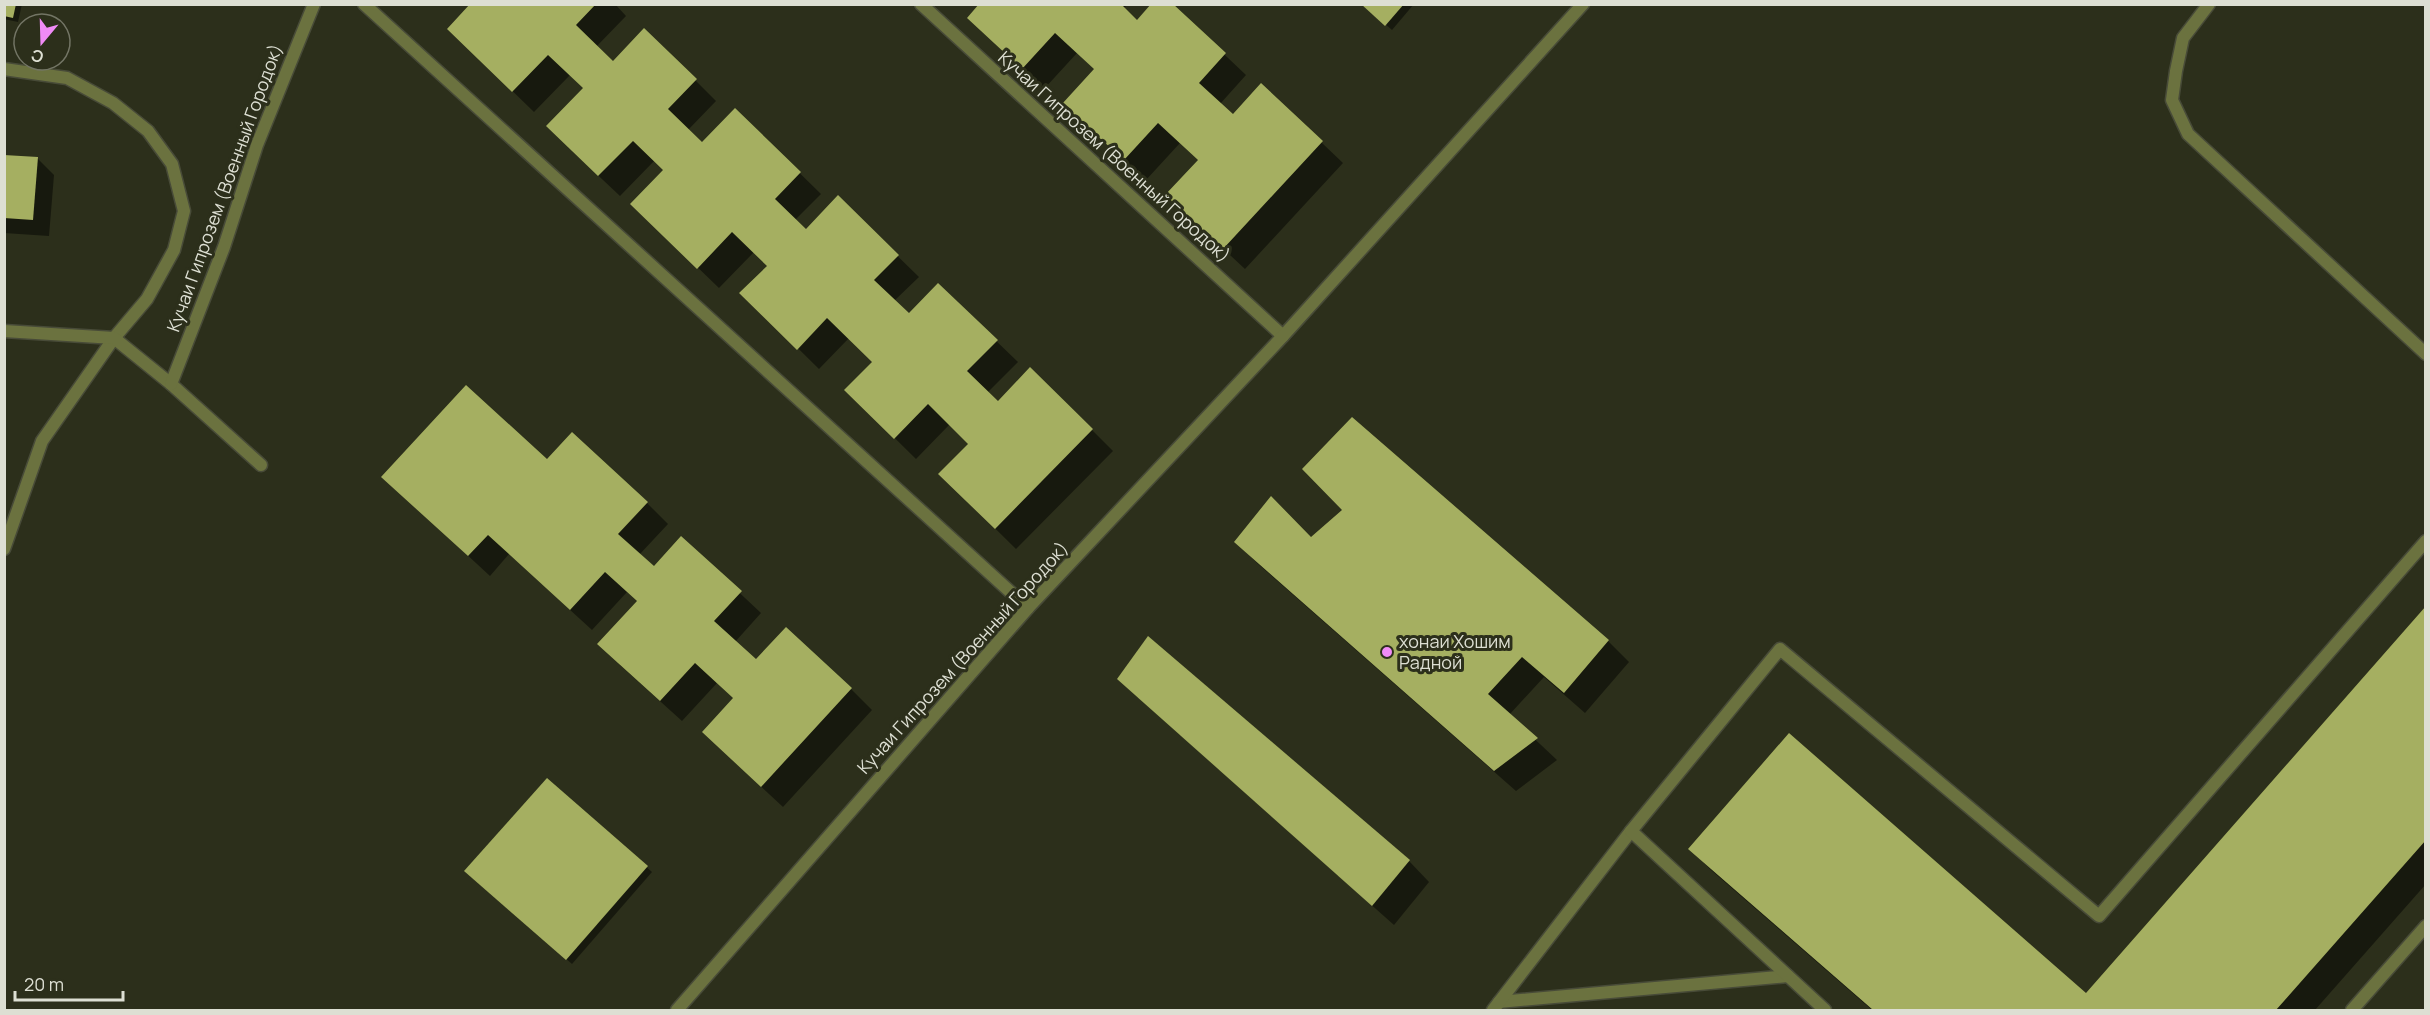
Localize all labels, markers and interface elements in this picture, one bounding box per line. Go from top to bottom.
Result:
north arrow [12,12,72,72]
street label: Кучаи Гипрозем (Военный Городок) [161,40,287,335]
text: С [28,44,46,69]
street label: Кучаи Гипрозем (Военный Городок) [993,45,1236,267]
street label: Кучаи Гипрозем (Военный Городок) [851,536,1073,779]
place label: хонаи Хошим Радной [1399,629,1511,674]
marker: хонаи Хошим Радной [1380,645,1394,659]
scale bar [15,964,123,1002]
text: 20 m [24,972,64,996]

